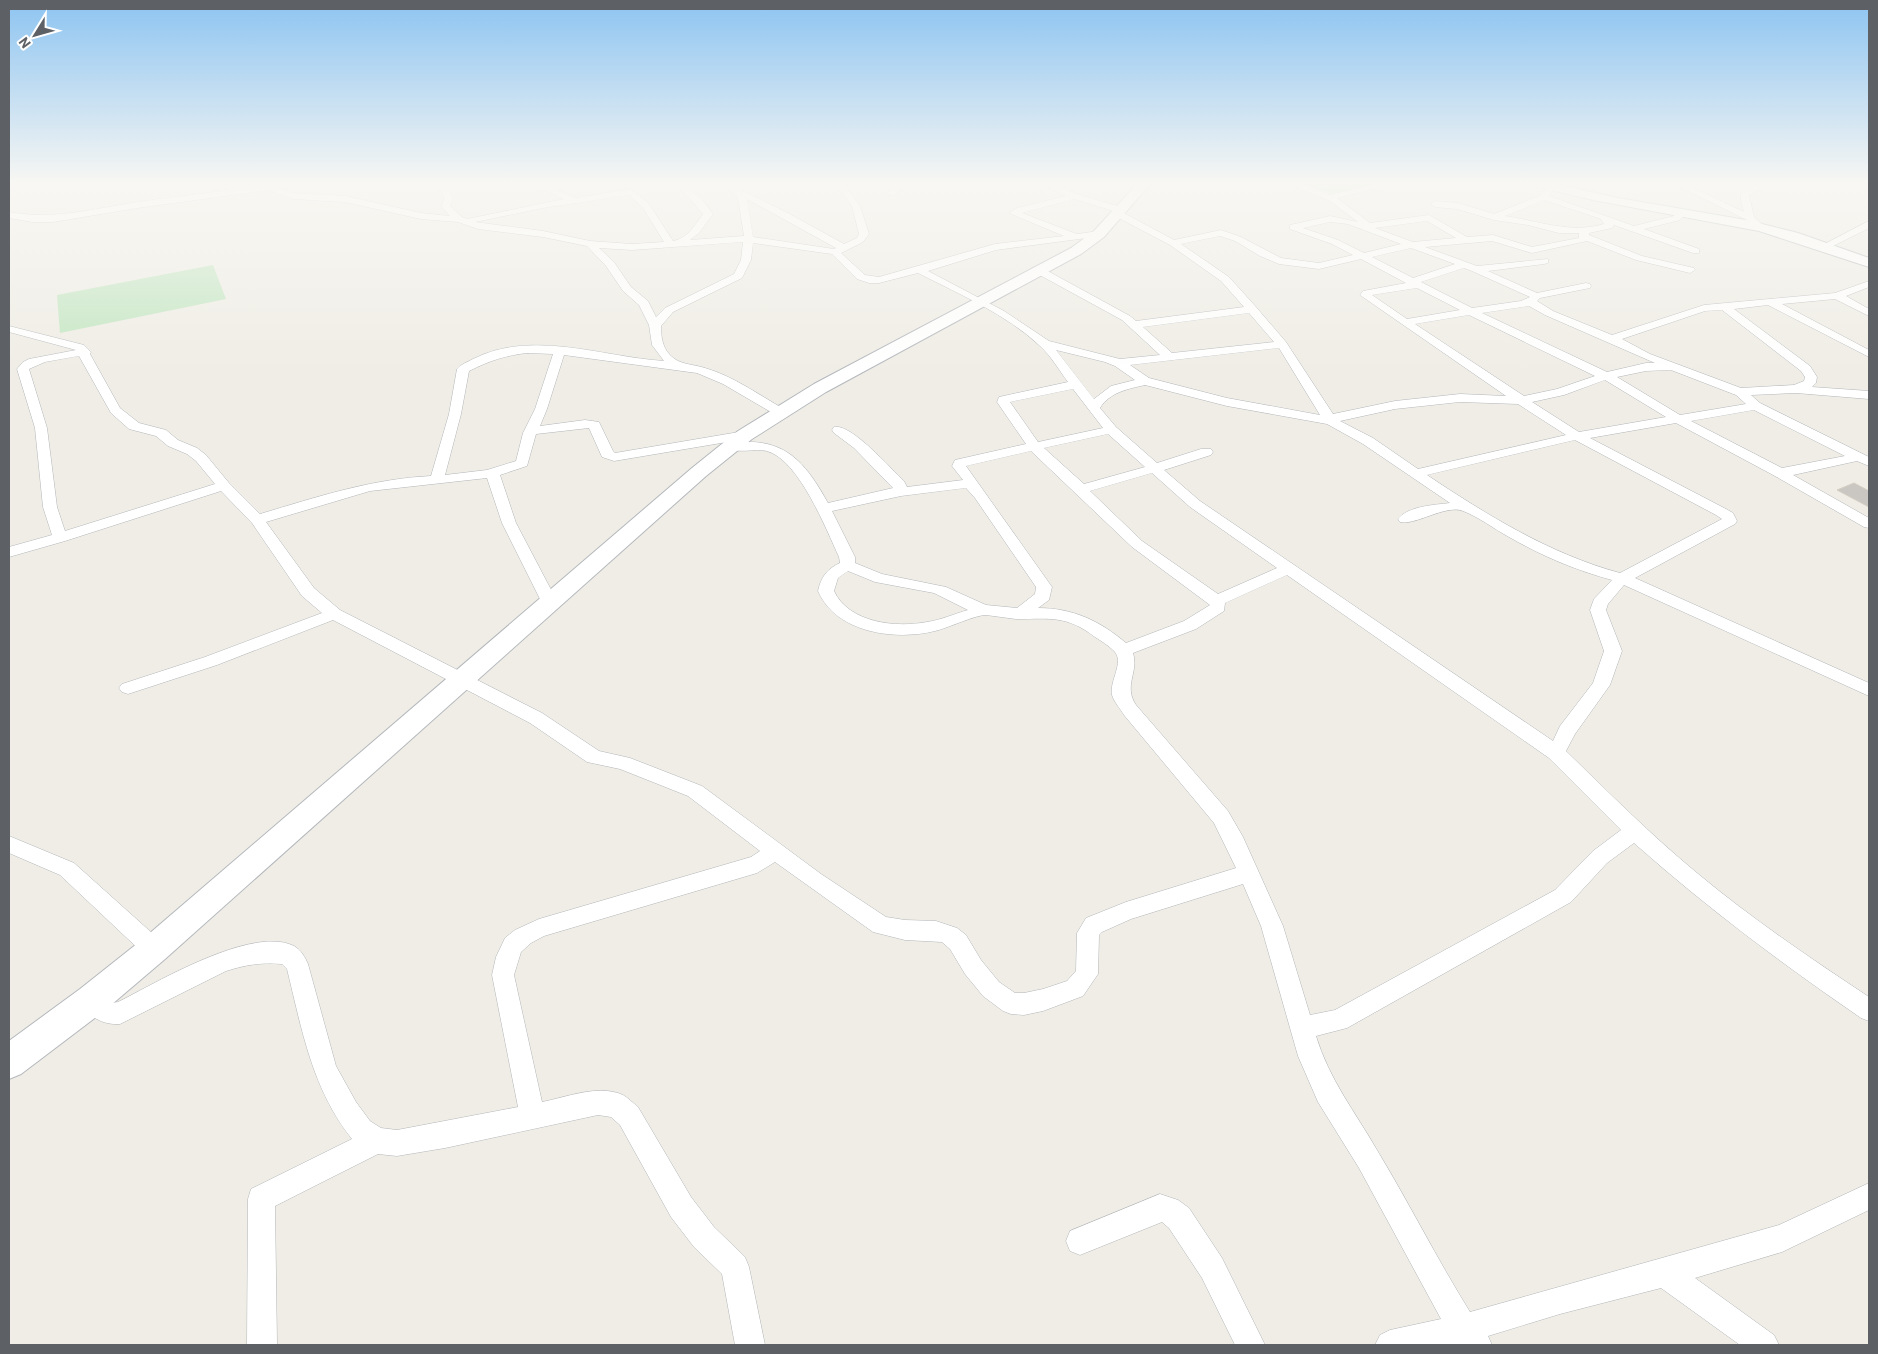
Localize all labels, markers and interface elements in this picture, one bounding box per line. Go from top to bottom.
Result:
north arrow [10,10,60,60]
text: N [15,34,34,52]

